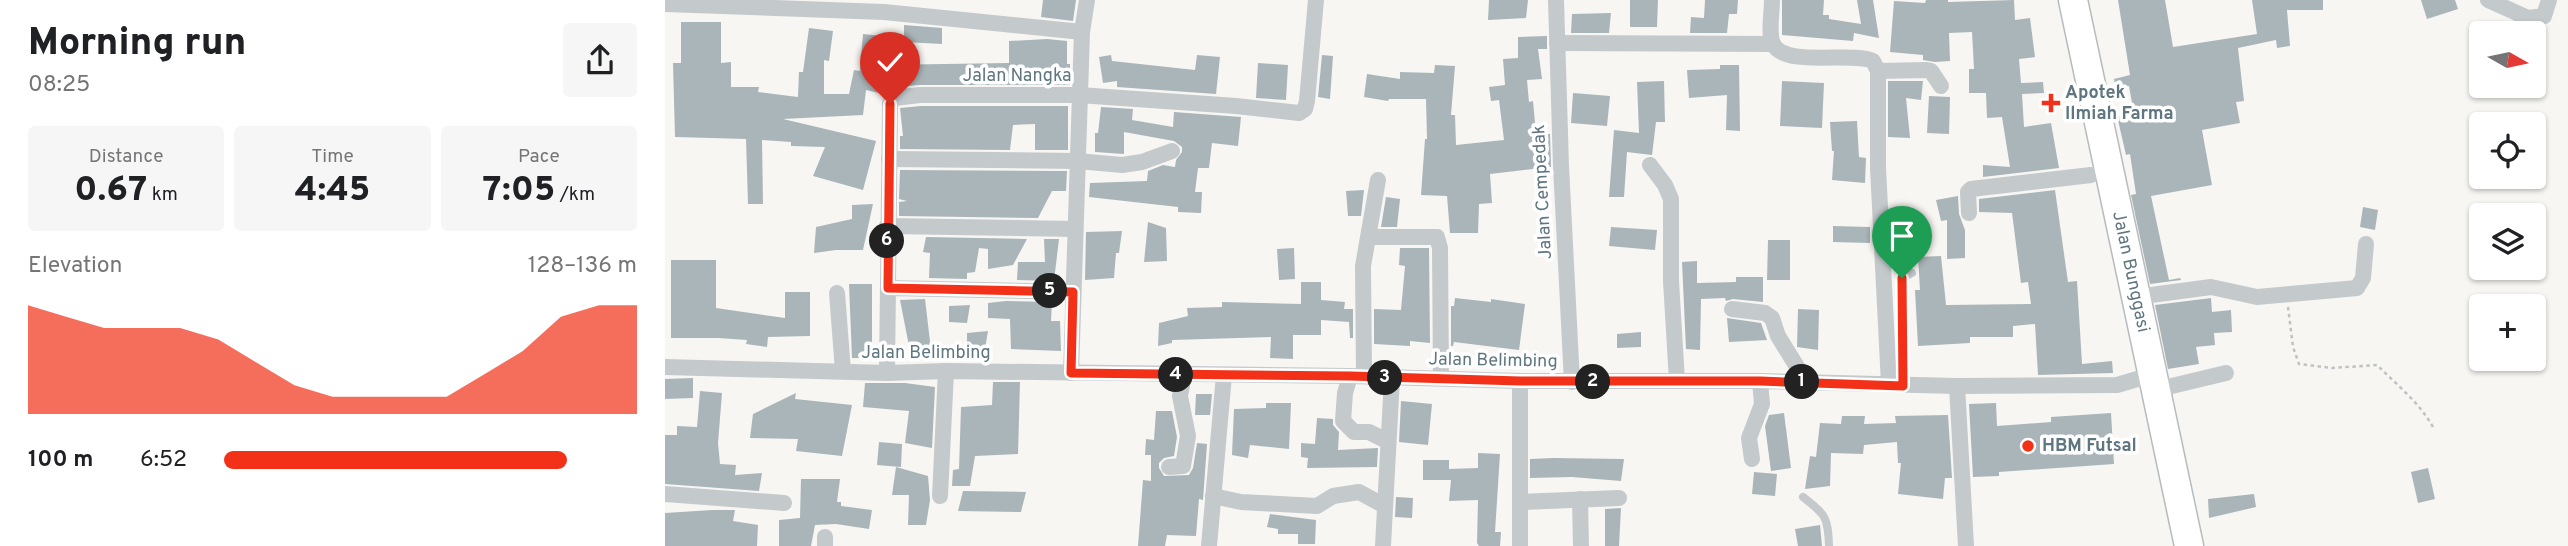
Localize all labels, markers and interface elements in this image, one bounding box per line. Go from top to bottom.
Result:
text: Morning run [28,20,246,69]
north arrow [2469,21,2546,98]
map controls [2469,21,2546,371]
button: share [563,23,637,97]
pin [860,32,920,104]
icon: check [871,43,909,81]
street label: Jalan Nangka [962,65,1072,88]
text: 08:25 [28,71,90,100]
place label: Apotek Ilmiah Farma [2065,82,2174,126]
marker: Apotek Ilmiah Farma [2043,95,2059,111]
button: locate [2469,112,2546,189]
street label: Jalan Cempedak [1528,124,1558,260]
text: Distance [89,145,163,169]
text: Time [311,145,354,169]
text: Pace [518,145,560,169]
text: 0.67 [74,169,147,213]
text: 4:45 [295,169,370,213]
text: 7:05 [483,169,555,213]
text: km [147,183,178,207]
text: /km [555,183,595,207]
button: layers [2469,203,2546,280]
pin [1872,206,1932,278]
street label: Jalan Bunggasi [2107,209,2155,335]
icon: arrive [1883,217,1921,255]
pin: 6 [869,224,905,258]
text: 6 [881,228,892,252]
text: Elevation [28,252,123,281]
text: 128–136 m [528,252,637,281]
pin: 5 [1033,274,1067,308]
text: 5 [1044,278,1055,302]
button: + [2469,294,2546,371]
street label: Jalan Belimbing [861,342,991,365]
street label: Jalan Belimbing [1428,348,1558,374]
pin: 4 [1159,358,1193,392]
pin: 3 [1367,360,1403,396]
text: 4 [1169,362,1182,386]
pin: 2 [1576,364,1611,400]
pin: 1 [1785,364,1819,400]
text: 3 [1379,365,1390,389]
text: 2 [1587,369,1598,393]
text: 1 [1798,369,1805,393]
place label: HBM Futsal [2042,435,2137,458]
marker: HBM Futsal [2020,438,2036,454]
text: 100 m [28,446,93,475]
text: 6:52 [140,446,187,475]

